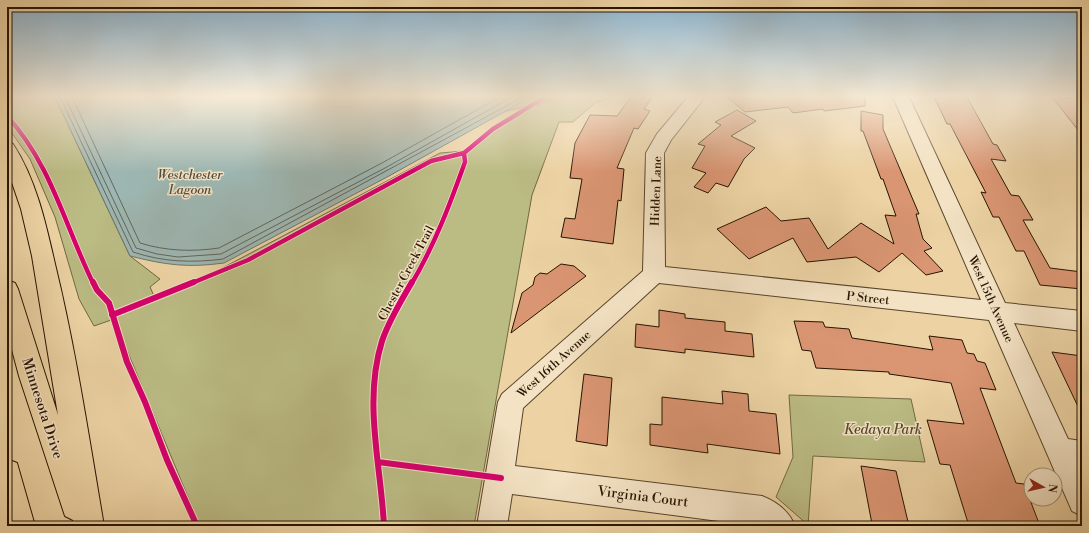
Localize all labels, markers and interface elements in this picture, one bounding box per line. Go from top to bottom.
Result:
street label: Hidden Lane [648,156,665,226]
water label: Westchester Lagoon [157,167,223,198]
street label: Chester Creek Trail [375,223,438,323]
street label: West 15th Avenue [964,252,1016,345]
street label: P Street [846,289,891,308]
street label: West 16th Avenue [514,327,594,402]
street label: Minnesota Drive [17,355,67,461]
park label: Kedaya Park [844,421,922,439]
north arrow [1023,467,1063,507]
street label: Virginia Court [595,482,689,512]
text: N [1044,483,1059,494]

